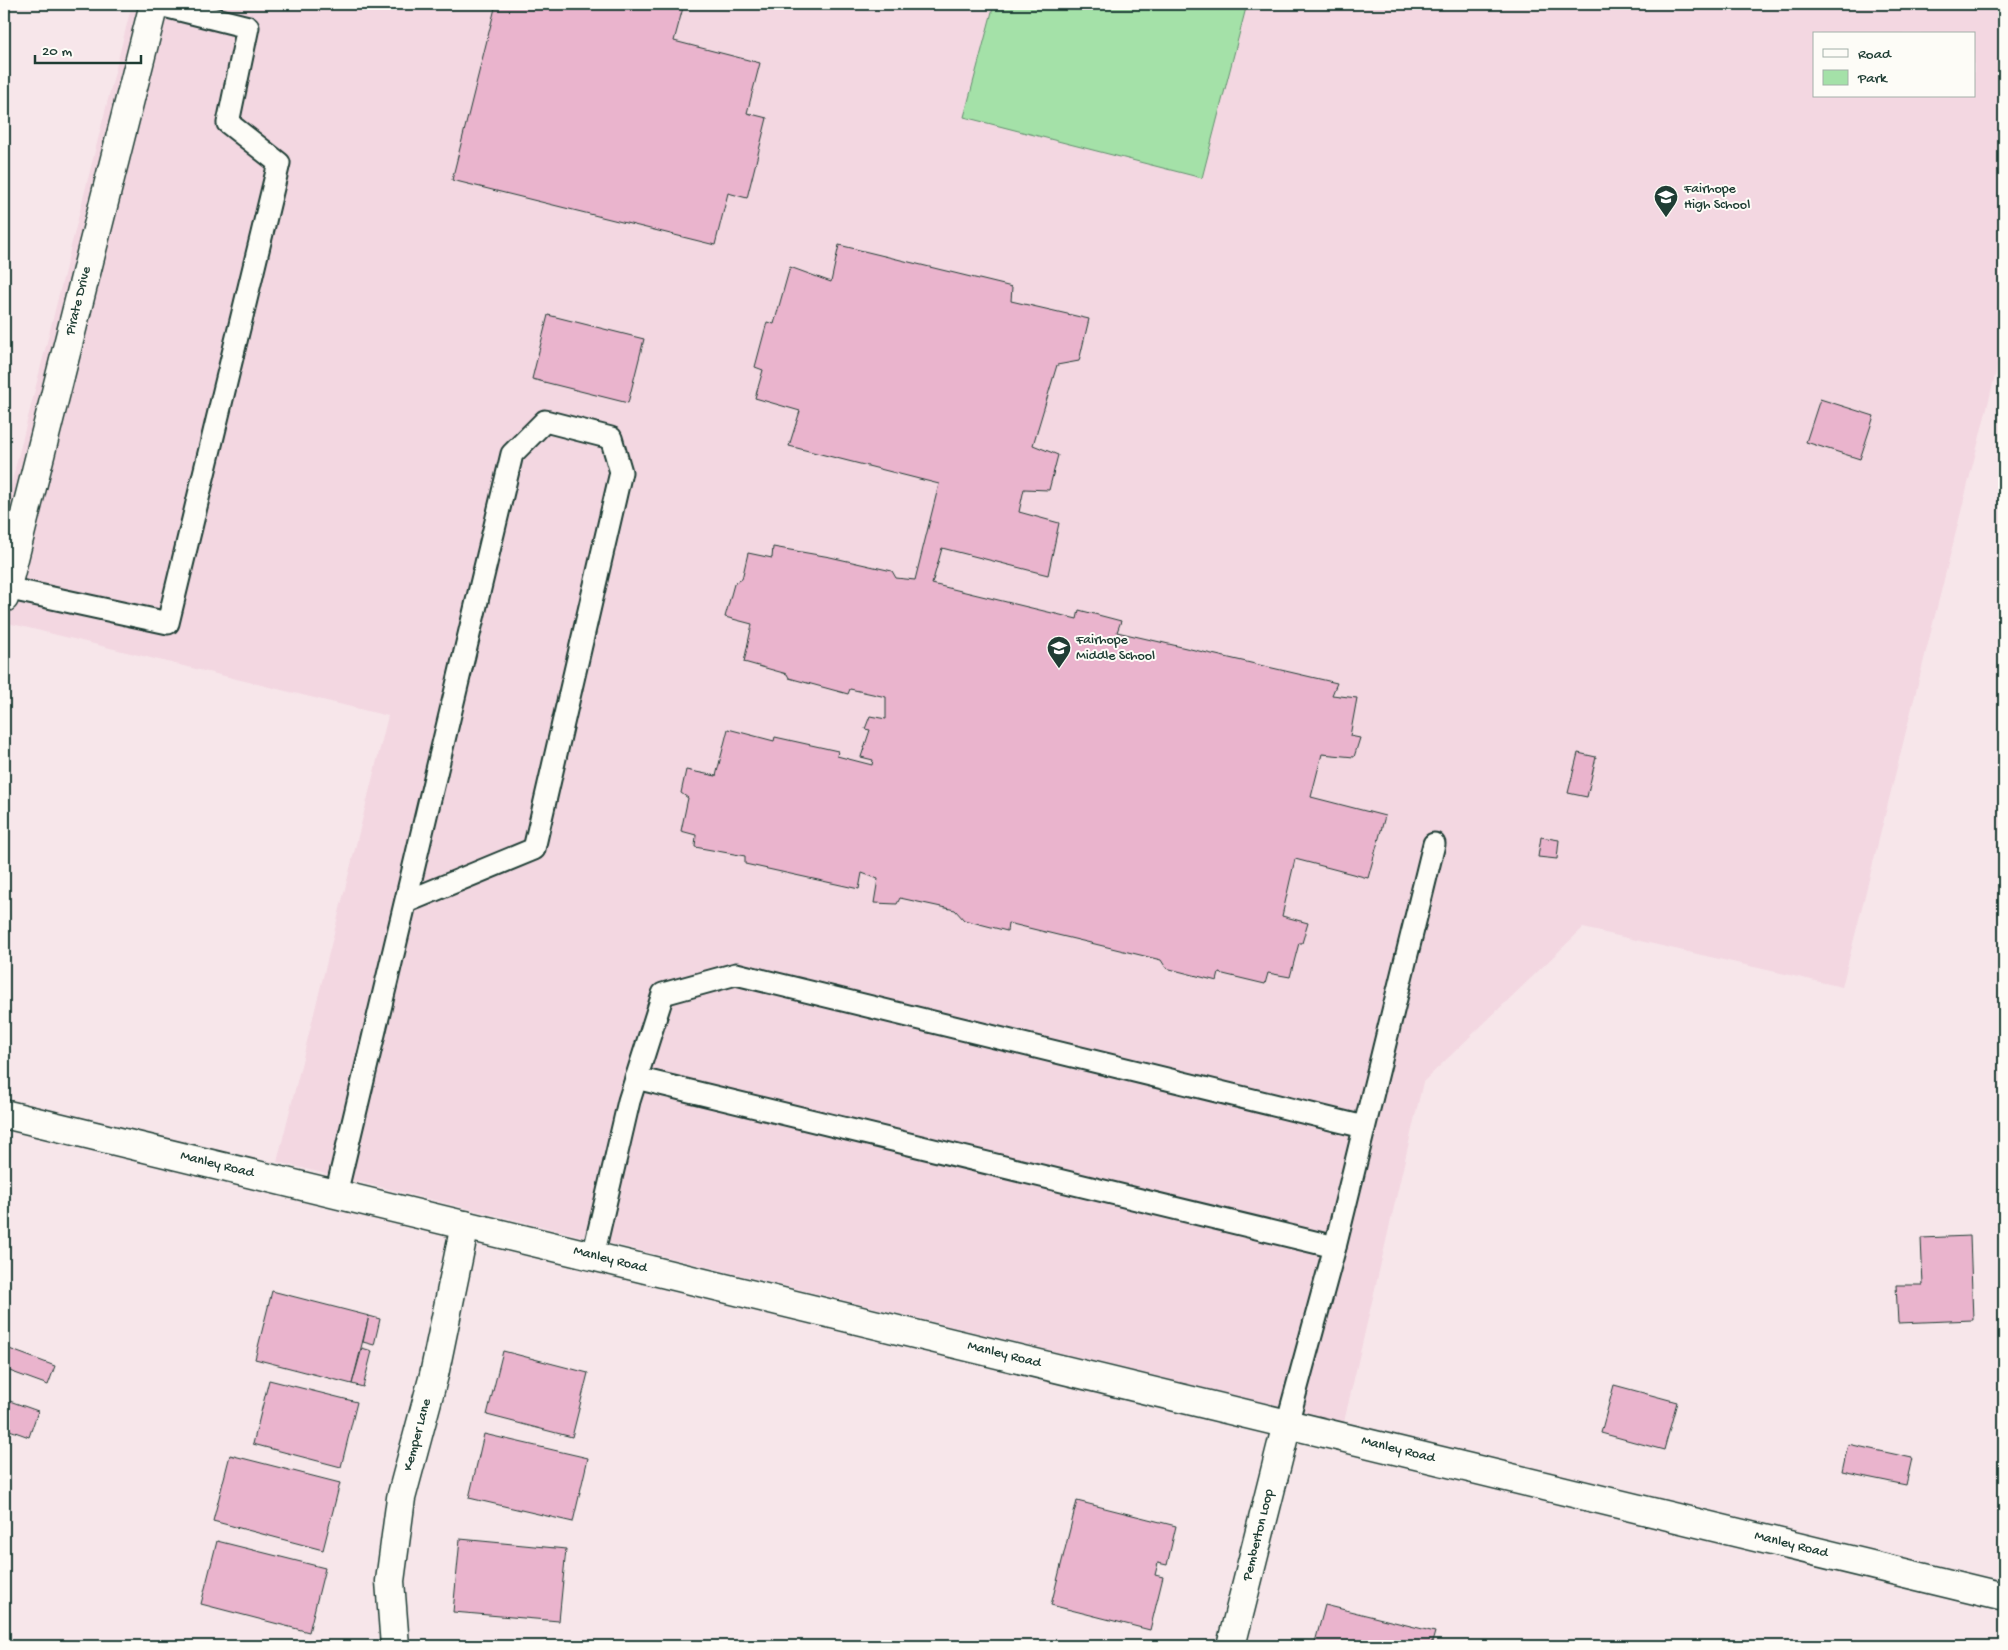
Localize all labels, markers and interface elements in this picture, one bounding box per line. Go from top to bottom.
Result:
scale bar [35,32,141,64]
legend [1813,32,1976,98]
text: 20 m [42,43,72,61]
text: Road [1858,46,1892,64]
text: Park [1857,70,1888,88]
place label: Fairhope High School [1683,181,1750,214]
school or university icon: Fairhope High School [1653,184,1679,218]
street label: Pirate Drive [62,264,96,338]
place label: Fairhope Middle School [1075,632,1155,665]
school or university icon: Fairhope Middle School [1046,635,1072,669]
street label: Manley Road [178,1148,257,1183]
street label: Manley Road [571,1243,650,1278]
street label: Manley Road [965,1338,1044,1373]
street label: Kemper Lane [400,1396,436,1473]
street label: Manley Road [1359,1433,1438,1468]
street label: Pemberton Loop [1239,1487,1279,1584]
street label: Manley Road [1752,1528,1831,1563]

